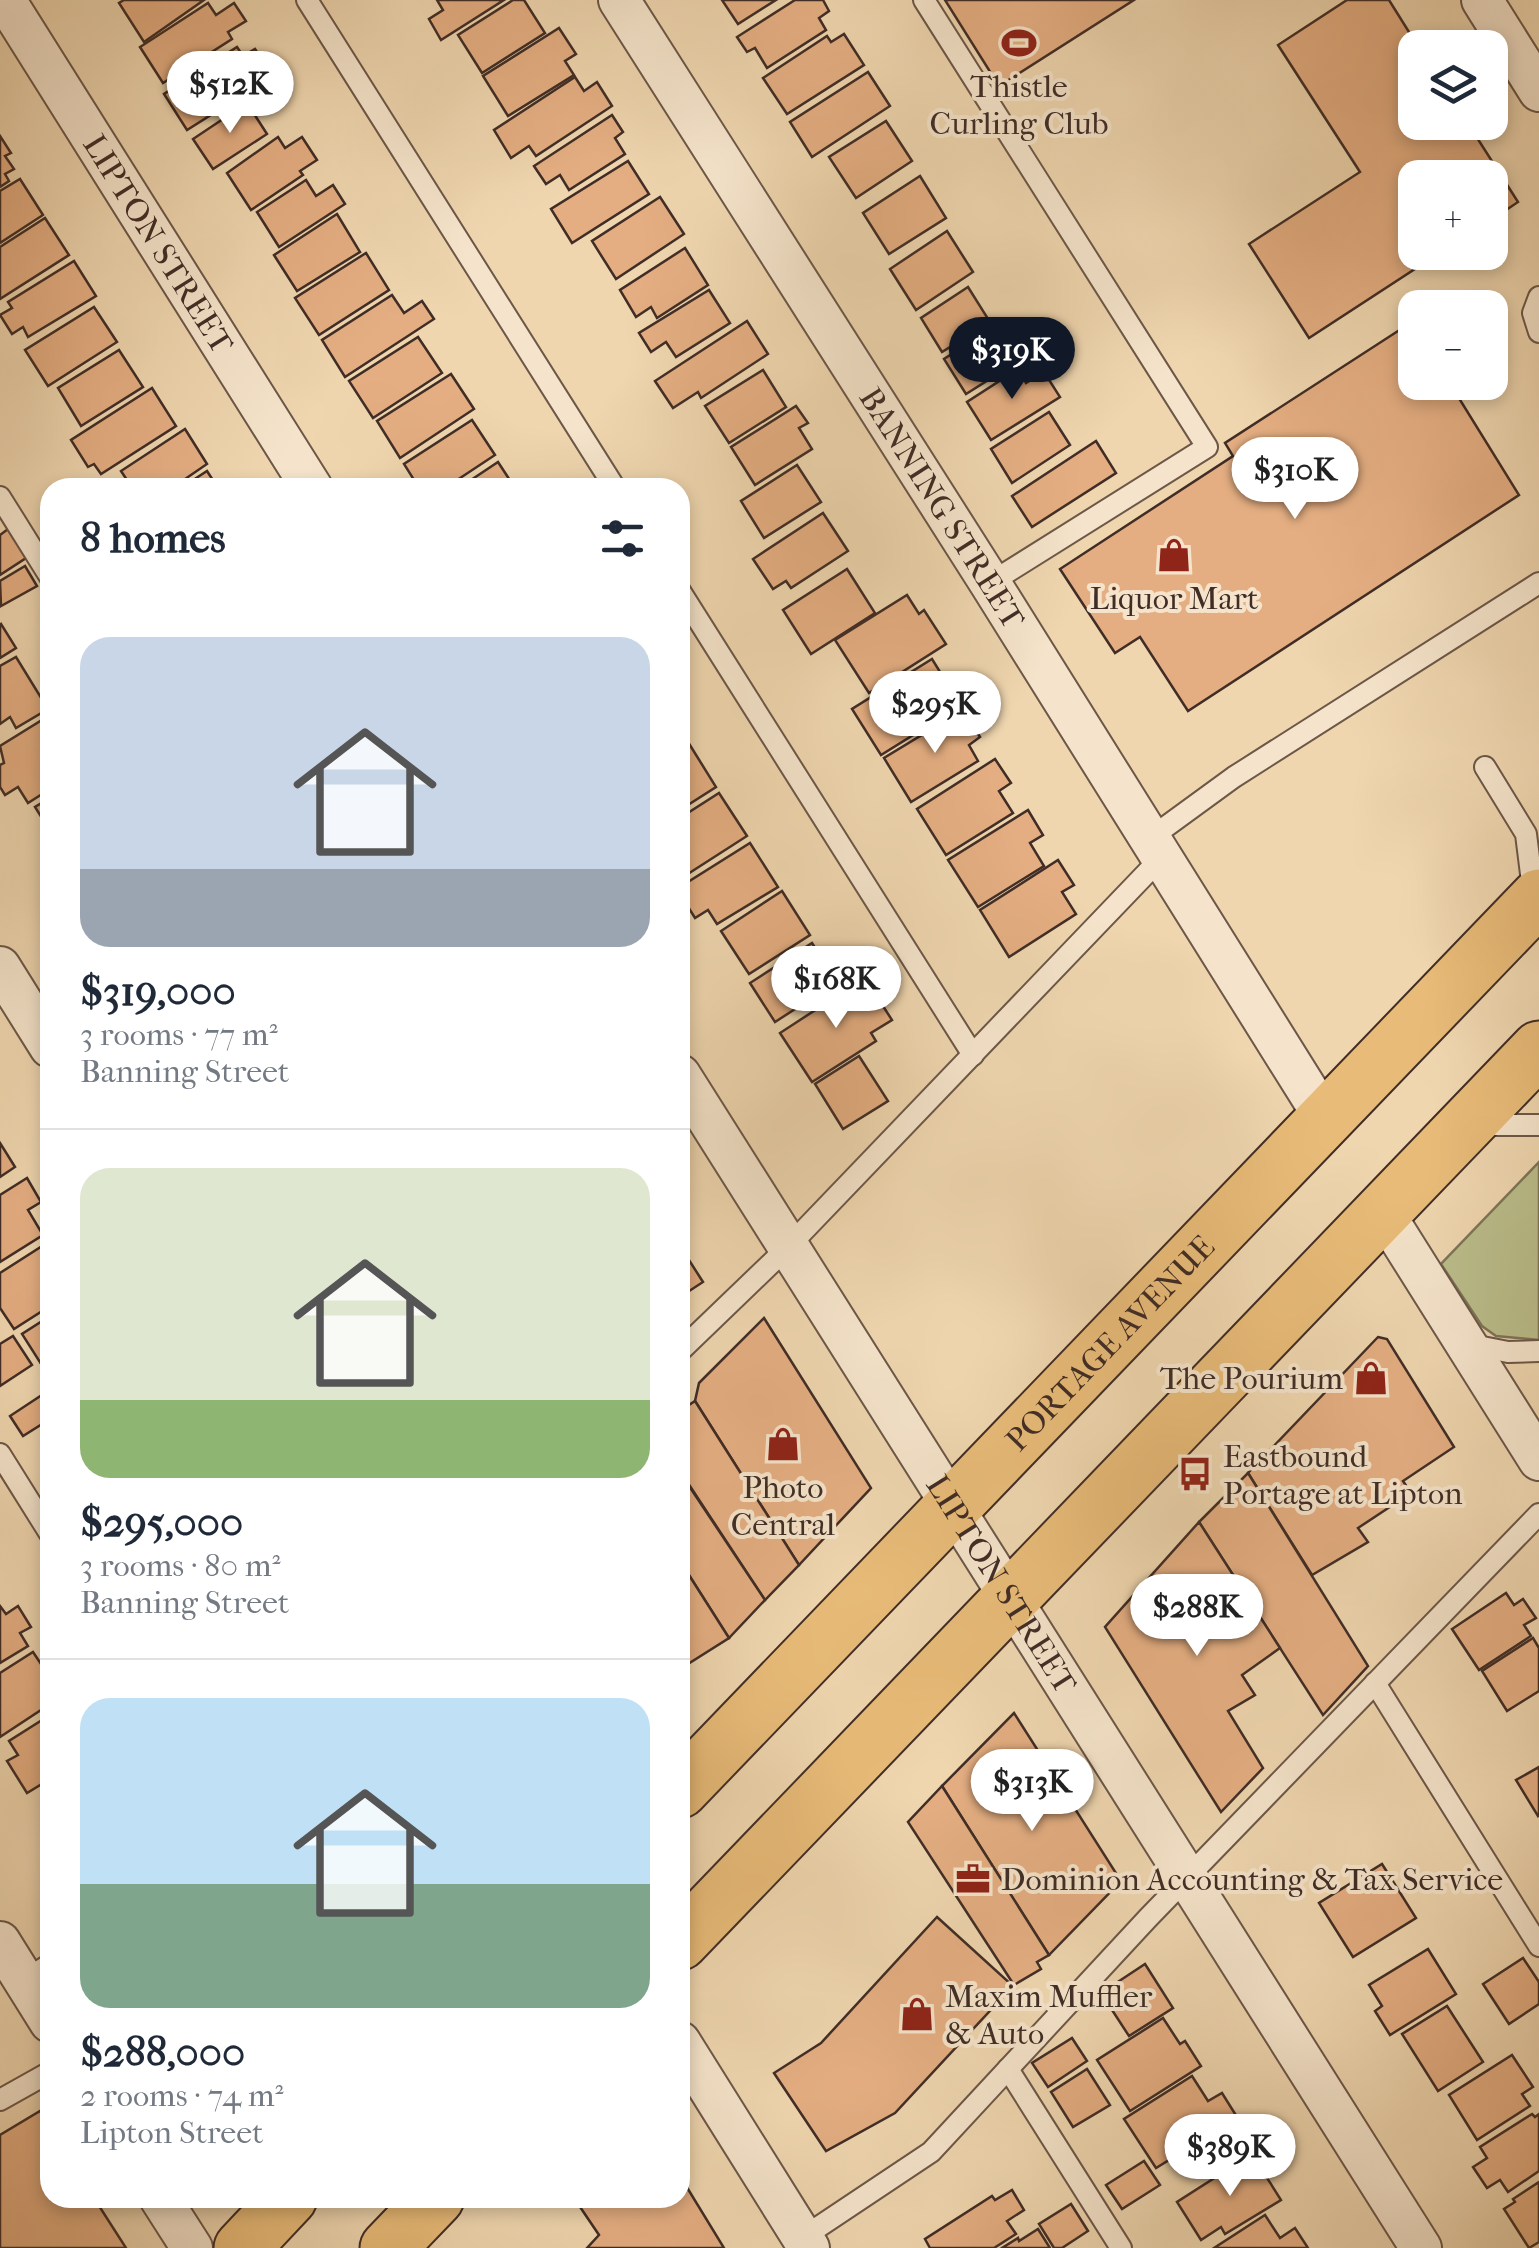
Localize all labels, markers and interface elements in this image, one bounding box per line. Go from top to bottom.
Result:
sports icon: Thistle Curling Club [1000,24,1038,62]
map controls [1398,30,1508,400]
button: layers [1398,30,1508,140]
pin: $512K [160,51,300,136]
text: $512K [189,65,271,102]
place label: Thistle Curling Club [930,68,1108,142]
street label: LIPTON STREET [75,128,241,361]
button: + [1398,160,1508,270]
button: − [1398,290,1508,400]
pin: $319K [942,317,1082,402]
text: $319K [971,331,1053,368]
street label: BANNING STREET [852,381,1032,636]
pin: $310K [1225,437,1365,522]
text: $310K [1254,451,1336,488]
icon: filters [595,511,650,566]
text: 8 homes [80,514,226,563]
shop icon: Liquor Mart [1155,536,1193,574]
place label: Liquor Mart [1090,580,1259,617]
pin: $295K [865,671,1005,756]
text: $295K [891,685,979,722]
icon: home [275,702,455,882]
pin: $168K [766,946,906,1031]
text: $168K [793,960,879,997]
text: $319,000 [80,967,236,1016]
text: 3 rooms · 77 m² [80,1016,278,1053]
text: Banning Street [80,1053,289,1090]
street label: PORTAGE AVENUE [998,1228,1222,1459]
icon: home [275,1233,455,1413]
shop icon: The Pourium [1352,1359,1390,1397]
place label: The Pourium [1160,1360,1343,1397]
shop icon: Photo Central [764,1425,802,1463]
place label: Eastbound Portage at Lipton [1223,1438,1463,1512]
bus stop icon: Eastbound Portage at Lipton [1176,1455,1214,1493]
street label: LIPTON STREET [918,1468,1084,1701]
place label: Photo Central [731,1469,835,1543]
text: $295,000 [80,1498,243,1547]
text: 3 rooms · 80 m² [80,1547,281,1584]
pin: $288K [1127,1574,1267,1659]
text: Banning Street [80,1584,289,1621]
text: $288K [1152,1588,1242,1625]
pin: $313K [962,1749,1102,1834]
icon: home [275,1763,455,1943]
text: $313K [993,1763,1071,1800]
office icon: Dominion Accounting & Tax Service [954,1860,992,1898]
place label: Dominion Accounting & Tax Service [1001,1861,1503,1898]
place label: Maxim Muffler & Auto [945,1978,1153,2052]
shop icon: Maxim Muffler & Auto [898,1995,936,2033]
text: $288,000 [80,2028,245,2077]
text: 2 rooms · 74 m² [80,2077,284,2114]
text: Lipton Street [80,2114,263,2151]
pin: $389K [1160,2114,1300,2199]
text: $389K [1187,2128,1273,2165]

